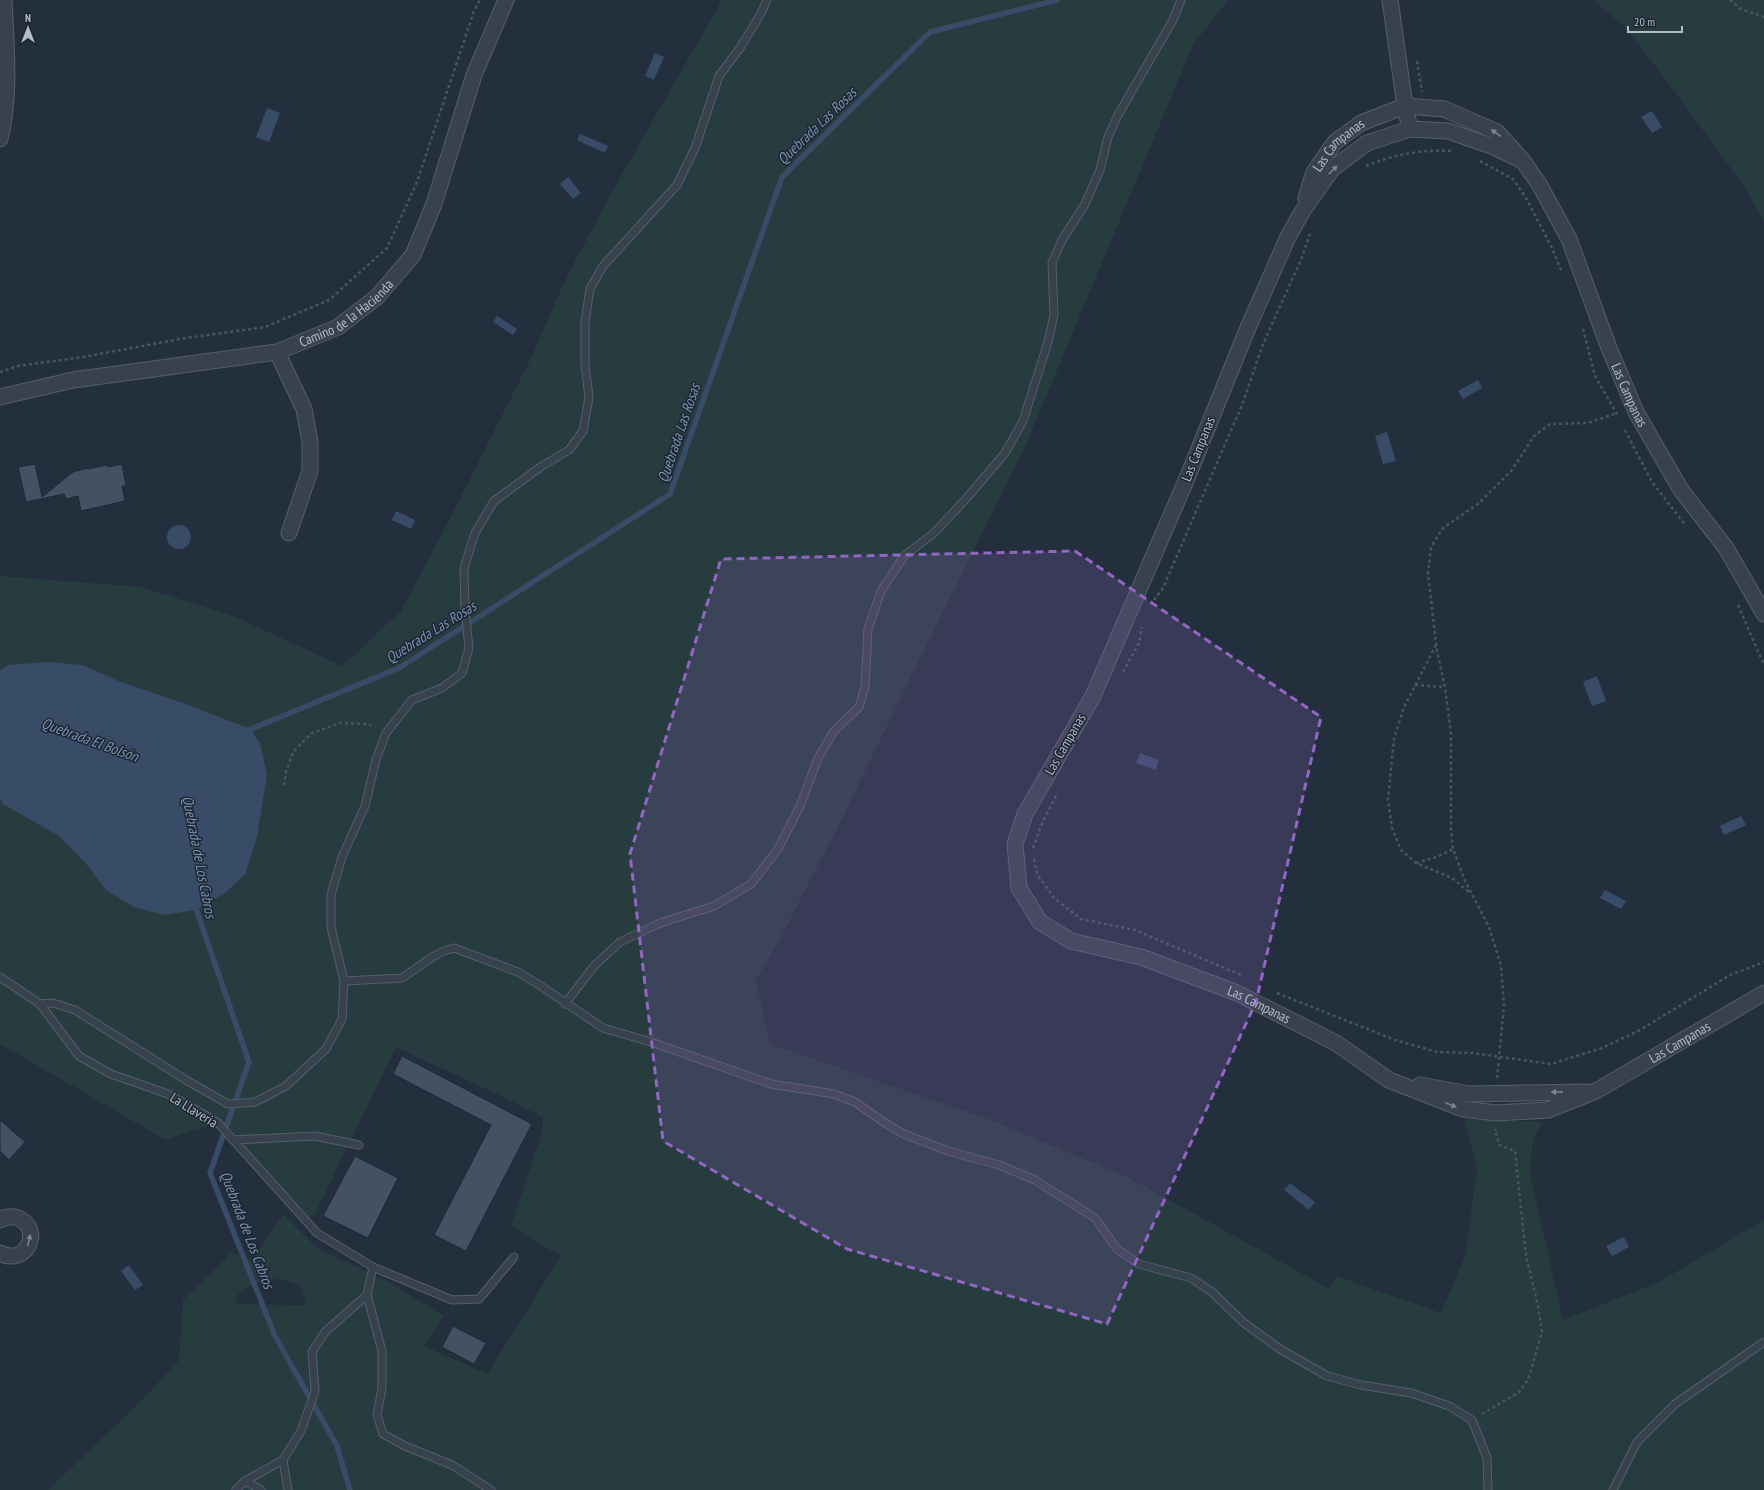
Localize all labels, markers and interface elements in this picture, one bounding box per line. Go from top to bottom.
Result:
north arrow [8,8,48,48]
scale bar [1628,8,1682,34]
text: N [25,11,31,25]
text: 20 m [1634,14,1655,29]
water label: Quebrada Las Rosas [773,82,862,168]
street label: Las Campanas [1308,114,1368,175]
one-way arrow [1490,129,1501,137]
one-way arrow [1328,165,1338,175]
street label: Camino de la Hacienda [297,276,397,351]
street label: Las Campanas [1607,360,1652,430]
water label: Quebrada Las Rosas [653,379,705,485]
street label: Las Campanas [1177,414,1219,484]
water label: Quebrada Las Rosas [382,595,481,667]
street label: Las Campanas [1040,710,1090,778]
water label: Quebrada El Bolsón [39,713,142,766]
water label: Quebrada de Los Cabros [178,794,221,922]
street label: Las Campanas [1225,981,1294,1028]
street label: Las Campanas [1646,1017,1714,1067]
street label: La Llaveria [167,1088,221,1132]
one-way arrow [1550,1089,1563,1095]
one-way arrow [1446,1102,1458,1108]
water label: Quebrada de Los Cabros [216,1168,279,1293]
one-way arrow [27,1234,33,1247]

